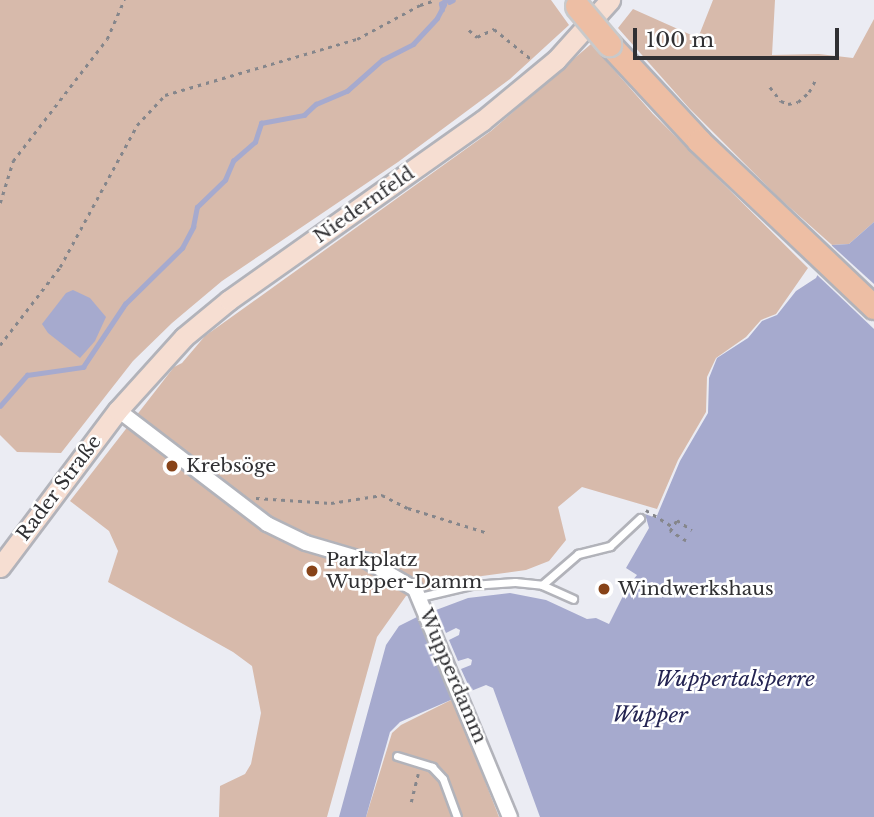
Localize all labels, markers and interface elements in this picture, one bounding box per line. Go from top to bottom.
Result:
scale bar [636,14,842,58]
text: 100 m [646,27,714,53]
street label: Niedernfeld [309,162,419,248]
street label: Rader Straße [12,431,106,545]
place label: Krebsöge [186,455,276,477]
marker: Krebsöge [164,458,180,474]
place label: Parkplatz Wupper-Damm [326,549,482,593]
marker: Parkplatz Wupper-Damm [304,563,320,579]
place label: Windwerkshaus [618,578,774,600]
marker: Windwerkshaus [596,581,612,597]
street label: Wupperdamm [414,605,492,747]
water label: Wuppertalsperre [655,666,815,692]
water label: Wupper [612,702,688,728]

